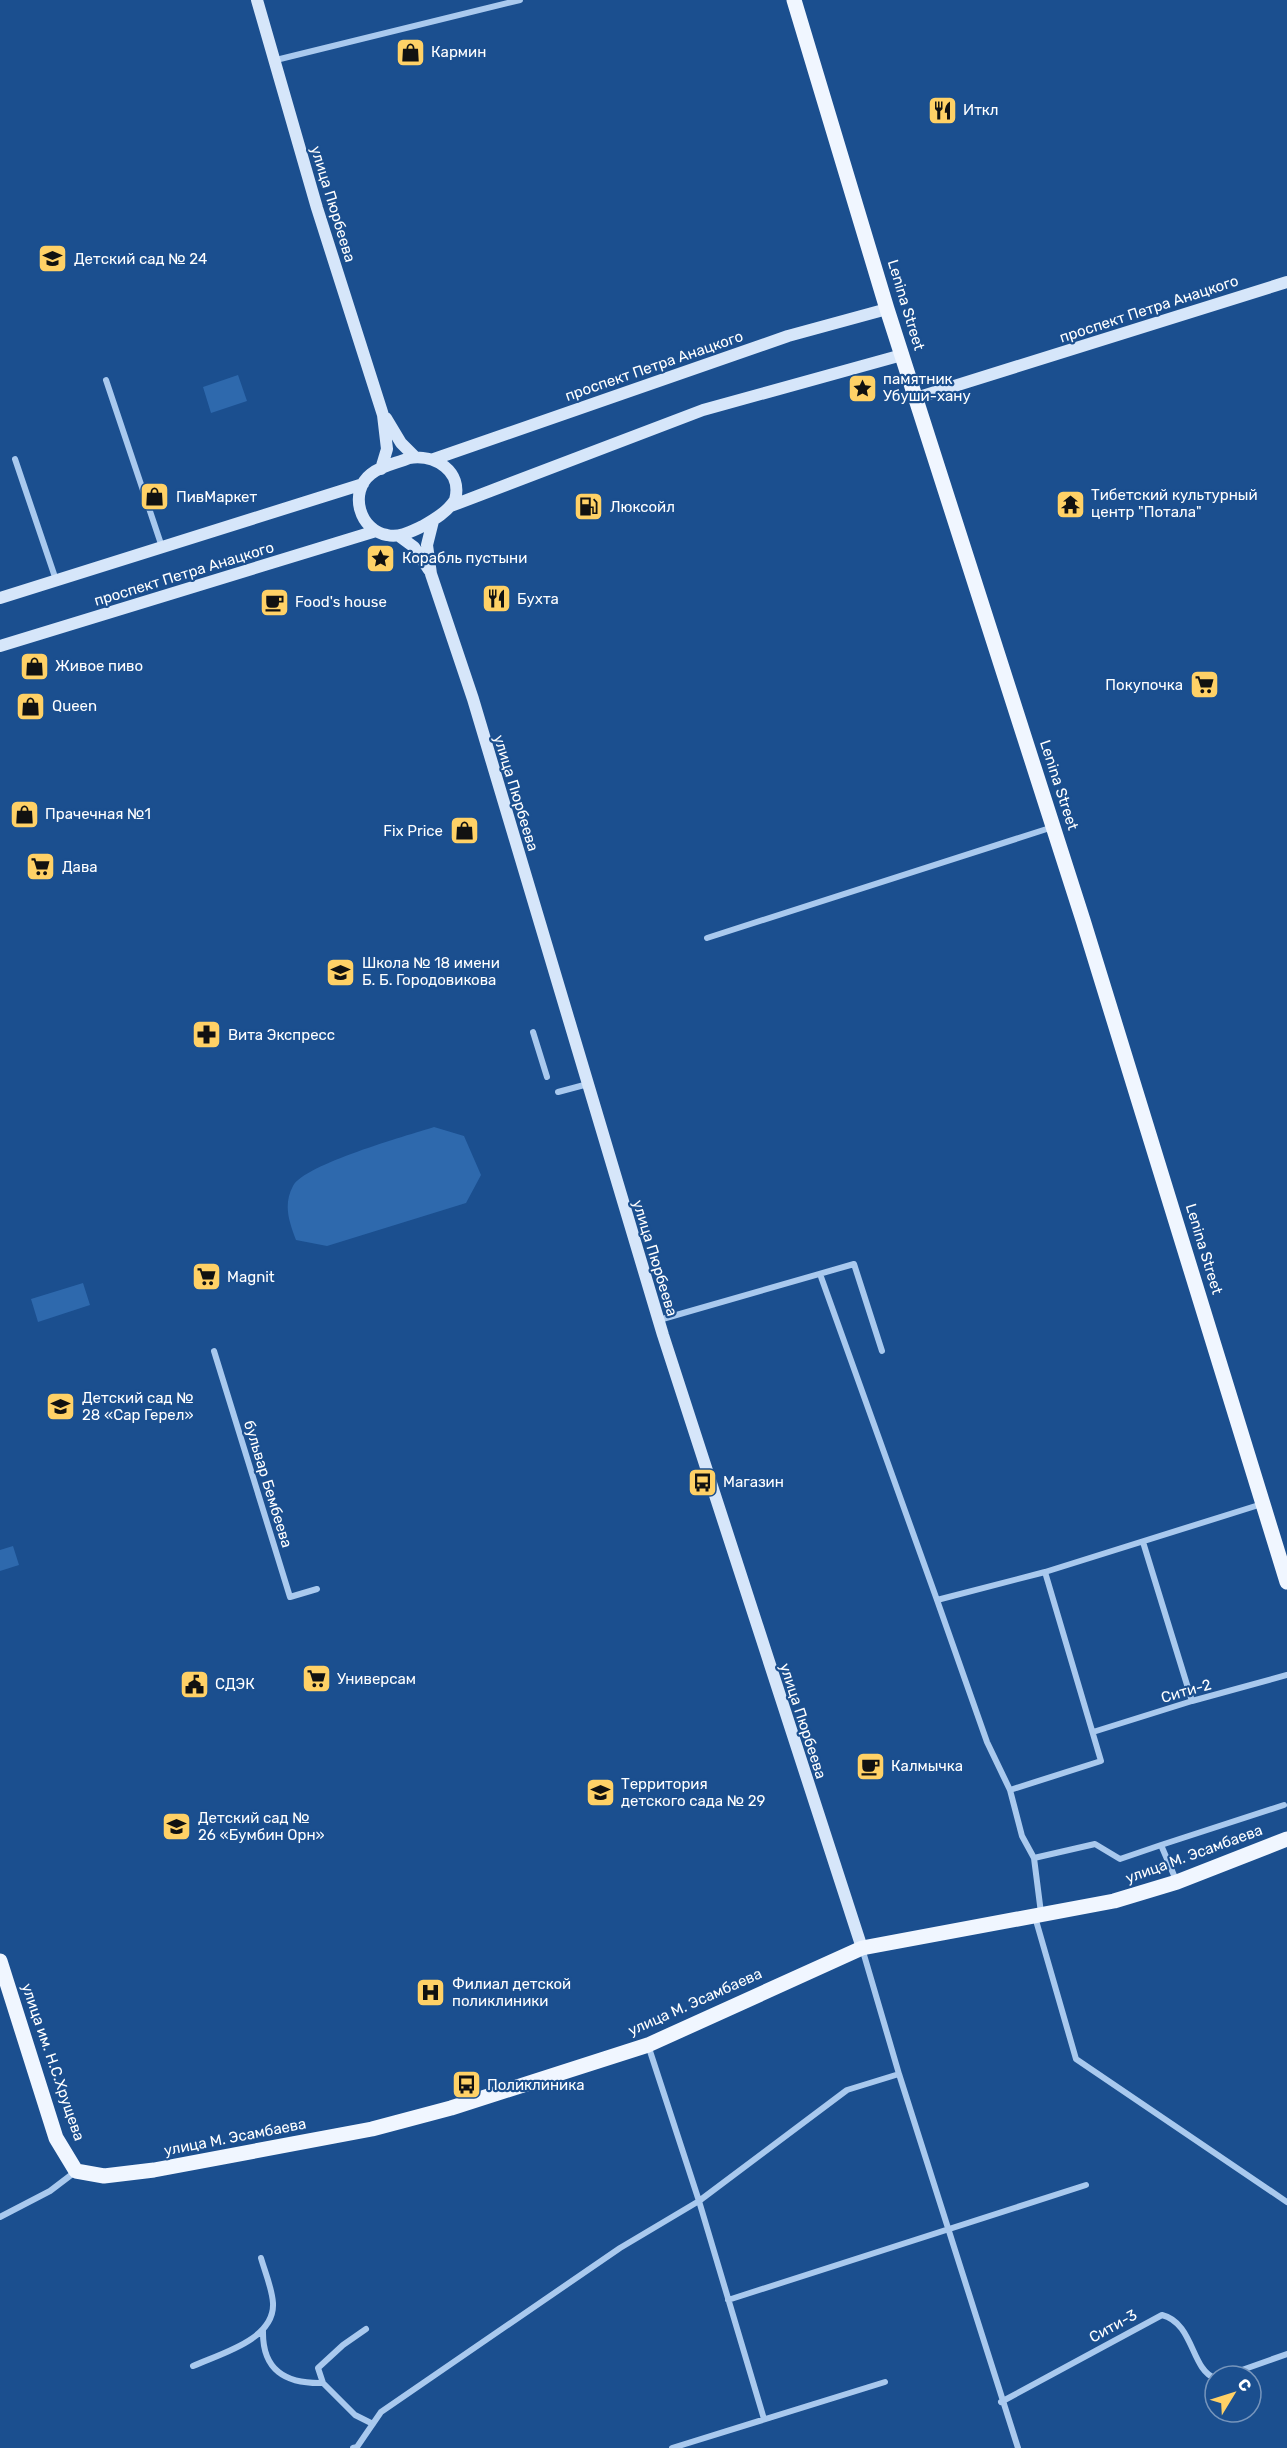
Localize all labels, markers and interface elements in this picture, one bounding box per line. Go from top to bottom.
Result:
shop icon: Кармин [394,36,426,68]
place label: Кармин [431,43,486,61]
restaurant icon: Иткл [926,94,958,126]
place label: Иткл [963,101,999,119]
street label: улица Пюрбеева [307,144,359,264]
school or university icon: Детский сад № 24 [37,243,69,275]
place label: Детский сад № 24 [74,250,207,268]
street label: Lenina Street [884,258,928,353]
street label: проспект Петра Анацкого [1057,272,1241,346]
street label: проспект Петра Анацкого [563,327,745,405]
place label: памятник Убуши-хану [883,370,971,405]
place icon: памятник Убуши-хану [846,372,878,404]
shop icon: ПивМаркет [139,481,171,513]
place label: Тибетский культурный центр "Потала" [1091,486,1258,521]
place label: ПивМаркет [176,488,257,506]
temple icon: Тибетский культурный центр "Потала" [1054,488,1086,520]
fuel station icon: Люксойл [573,491,605,523]
place label: Люксойл [610,498,675,516]
street label: проспект Петра Анацкого [92,538,276,610]
place icon: Корабль пустыни [365,542,397,574]
place label: Корабль пустыни [402,549,527,567]
restaurant icon: Бухта [480,583,512,615]
cafe icon: Food's house [258,586,290,618]
place label: Бухта [517,590,559,608]
place label: Food's house [295,593,387,611]
shop icon: Живое пиво [18,650,50,682]
place label: Живое пиво [55,657,143,675]
supermarket icon: Покупочка [1188,669,1220,701]
place label: Покупочка [1105,676,1183,694]
shop icon: Queen [15,690,47,722]
place label: Queen [52,697,97,715]
street label: улица Пюрбеева [490,733,542,853]
street label: Lenina Street [1036,738,1082,833]
shop icon: Прачечная №1 [8,798,40,830]
place label: Прачечная №1 [45,805,151,823]
shop icon: Fix Price [448,815,480,847]
place label: Fix Price [383,822,443,840]
supermarket icon: Дава [25,851,57,883]
place label: Дава [62,858,98,876]
place label: Школа № 18 имени Б. Б. Городовикова [362,954,500,989]
school or university icon: Школа № 18 имени Б. Б. Городовикова [325,956,357,988]
pharmacy icon: Вита Экспресс [191,1019,223,1051]
place label: Вита Экспресс [228,1026,335,1044]
street label: улица Пюрбеева [629,1198,681,1318]
street label: Lenina Street [1182,1202,1226,1297]
supermarket icon: Magnit [190,1261,222,1293]
place label: Magnit [227,1268,275,1286]
place label: Детский сад № 28 «Сар Герел» [82,1389,194,1424]
school or university icon: Детский сад № 28 «Сар Герел» [45,1391,77,1423]
street label: бульвар Бембеева [240,1418,296,1550]
bus stop icon: Магазин [686,1466,718,1498]
place label: Магазин [723,1473,784,1491]
street label: улица Пюрбеева [776,1661,830,1781]
supermarket icon: Универсам [300,1663,332,1695]
public building icon: СДЭК [178,1668,210,1700]
place label: Универсам [337,1670,416,1688]
place label: СДЭК [215,1675,255,1693]
street label: Сити-2 [1159,1675,1213,1707]
cafe icon: Калмычка [854,1750,886,1782]
place label: Калмычка [891,1757,963,1775]
place label: Территория детского сада № 29 [621,1775,766,1810]
school or university icon: Территория детского сада № 29 [584,1777,616,1809]
place label: Детский сад № 26 «Бумбин Орн» [198,1809,325,1844]
school or university icon: Детский сад № 26 «Бумбин Орн» [161,1811,193,1843]
street label: улица М. Эсамбаева [1123,1821,1265,1887]
street label: улица М. Эсамбаева [625,1964,765,2040]
place label: Филиал детской поликлиники [452,1975,571,2010]
hospital icon: Филиал детской поликлиники [415,1977,447,2009]
street label: улица им. Н.С.Хрущева [18,1981,88,2143]
bus stop icon: Поликлиника [450,2069,482,2101]
place label: Поликлиника [487,2076,584,2094]
street label: улица М. Эсамбаева [162,2114,308,2160]
street label: Сити-3 [1086,2306,1140,2346]
north arrow [1203,2364,1263,2424]
text: С [1233,2375,1255,2395]

